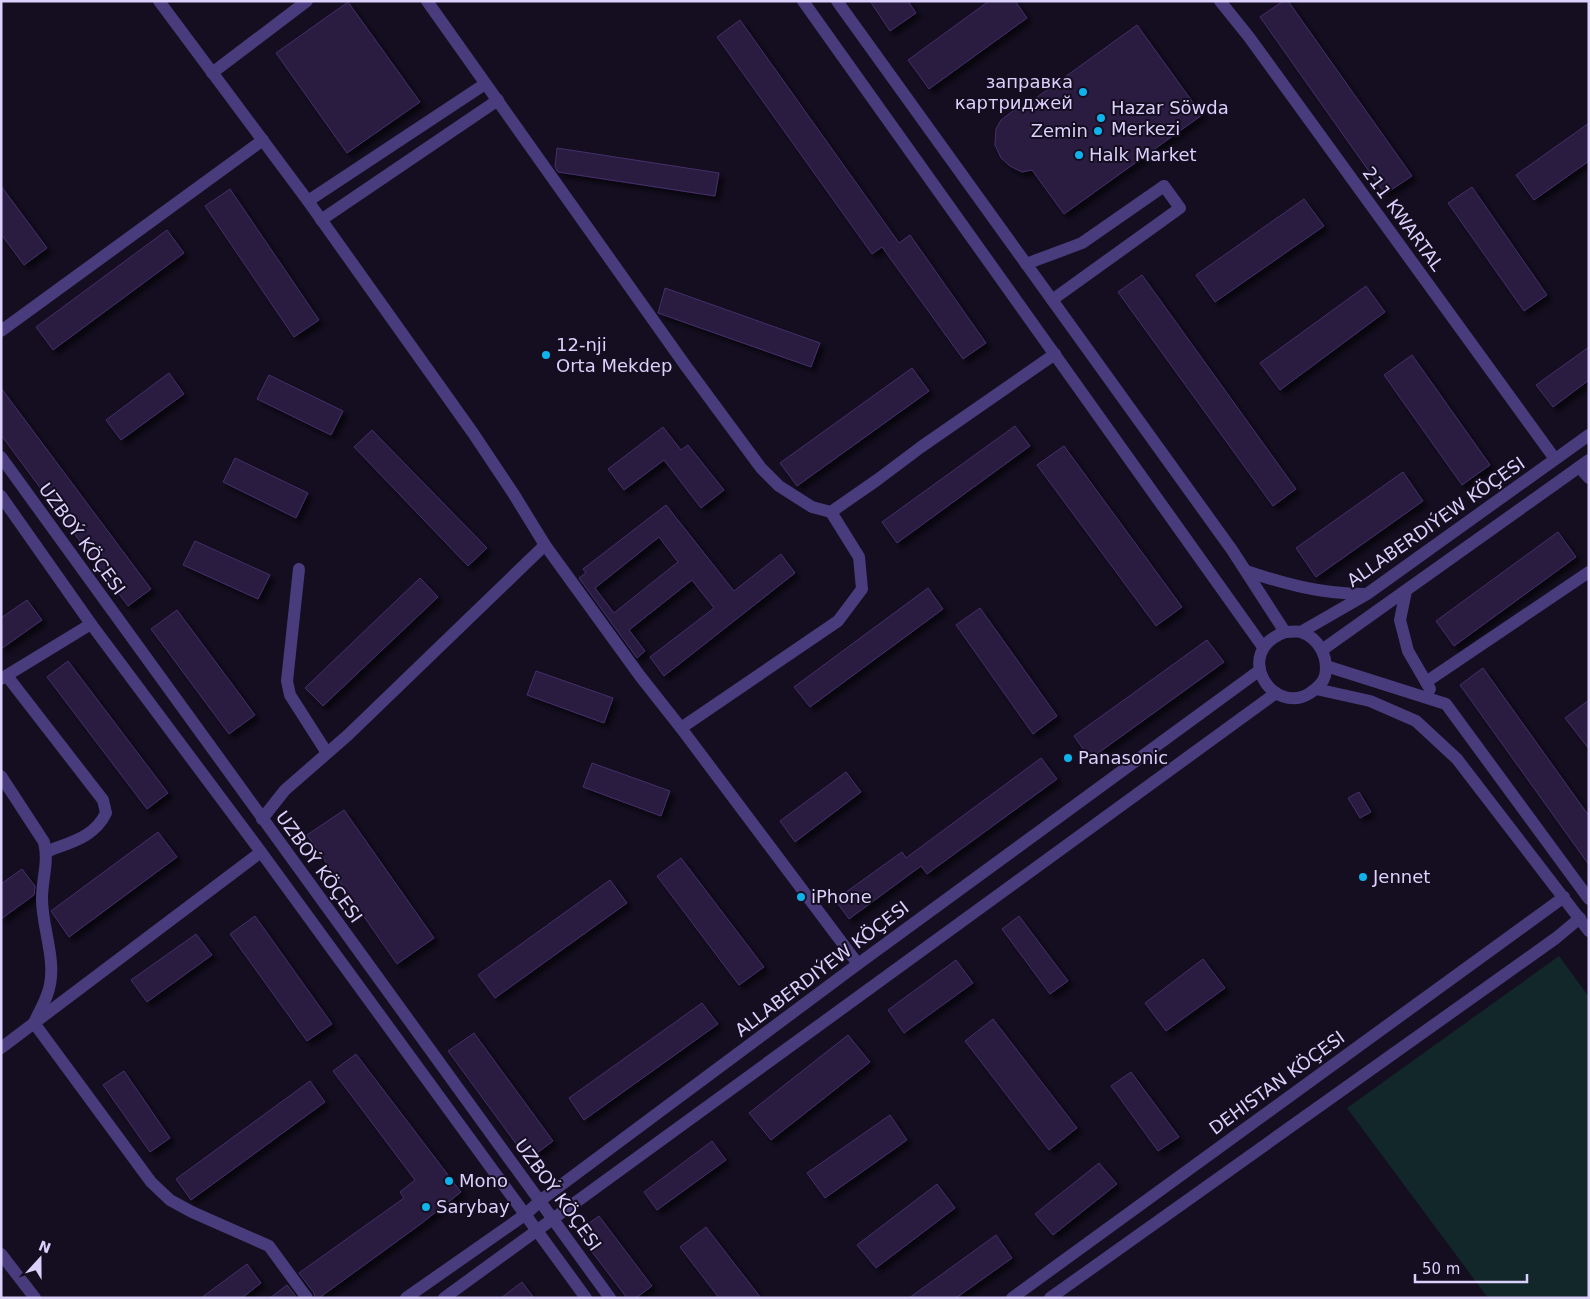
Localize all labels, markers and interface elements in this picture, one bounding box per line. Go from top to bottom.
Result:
place label: заправка картриджей [955,71,1073,113]
marker: заправка картриджей [1077,86,1089,98]
place label: Hazar Söwda Merkezi [1111,97,1229,139]
marker: Hazar Söwda Merkezi [1095,112,1107,124]
place label: Zemin [1031,120,1088,141]
marker: Zemin [1092,125,1104,137]
place label: Halk Market [1089,144,1197,165]
marker: Halk Market [1073,149,1085,161]
street label: 211 KWARTAL [1359,163,1448,275]
place label: 12-nji Orta Mekdep [556,334,672,376]
marker: 12-nji Orta Mekdep [540,349,552,361]
street label: ALLABERDIÝEW KÖÇESI [1343,452,1529,591]
street label: UZBOÝ KÖÇESI [35,479,130,599]
place label: Panasonic [1078,747,1168,768]
marker: Panasonic [1062,752,1074,764]
street label: UZBOÝ KÖÇESI [272,807,367,927]
place label: Jennet [1372,866,1430,887]
marker: Jennet [1357,871,1369,883]
place label: iPhone [811,886,872,907]
marker: iPhone [795,891,807,903]
street label: ALLABERDIÝEW KÖÇESI [731,896,913,1041]
street label: DEHISTAN KÖÇESI [1205,1026,1349,1139]
street label: UZBOÝ KÖÇESI [511,1135,606,1255]
place label: Mono [459,1170,508,1191]
marker: Mono [443,1175,455,1187]
place label: Sarybay [436,1196,510,1217]
marker: Sarybay [420,1201,432,1213]
north arrow [15,1234,65,1284]
text: N [36,1237,53,1256]
scale bar [1415,1252,1528,1284]
text: 50 m [1422,1260,1460,1278]

